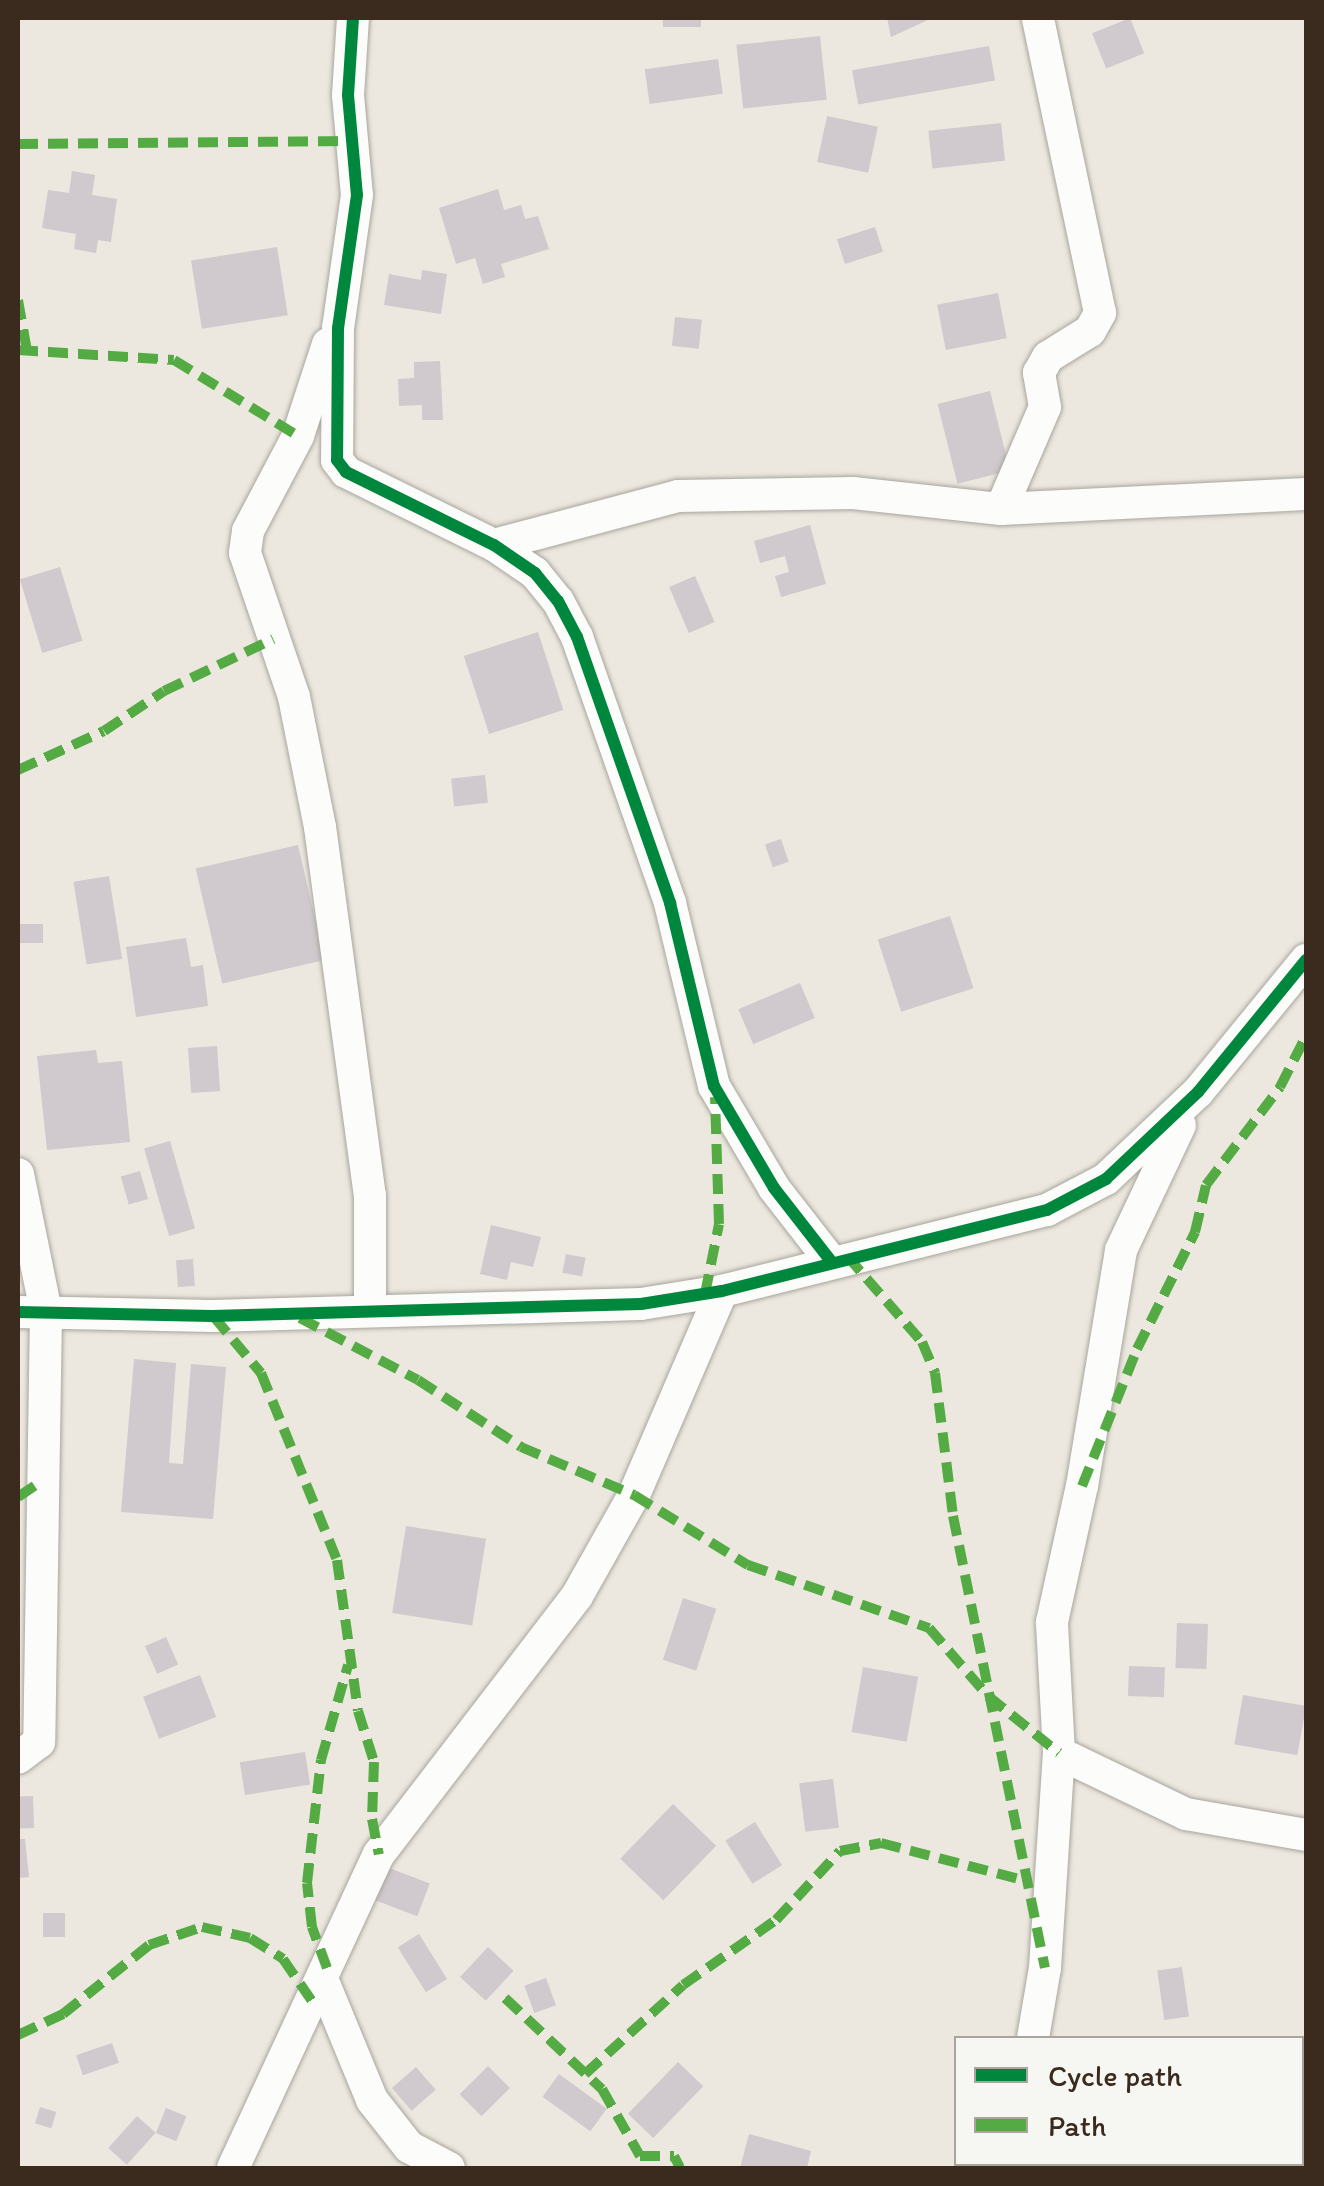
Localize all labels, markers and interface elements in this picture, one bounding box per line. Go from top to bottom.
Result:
legend [954,2036,1304,2166]
text: Cycle path [1048,2057,1182,2094]
text: Path [1048,2107,1106,2144]

